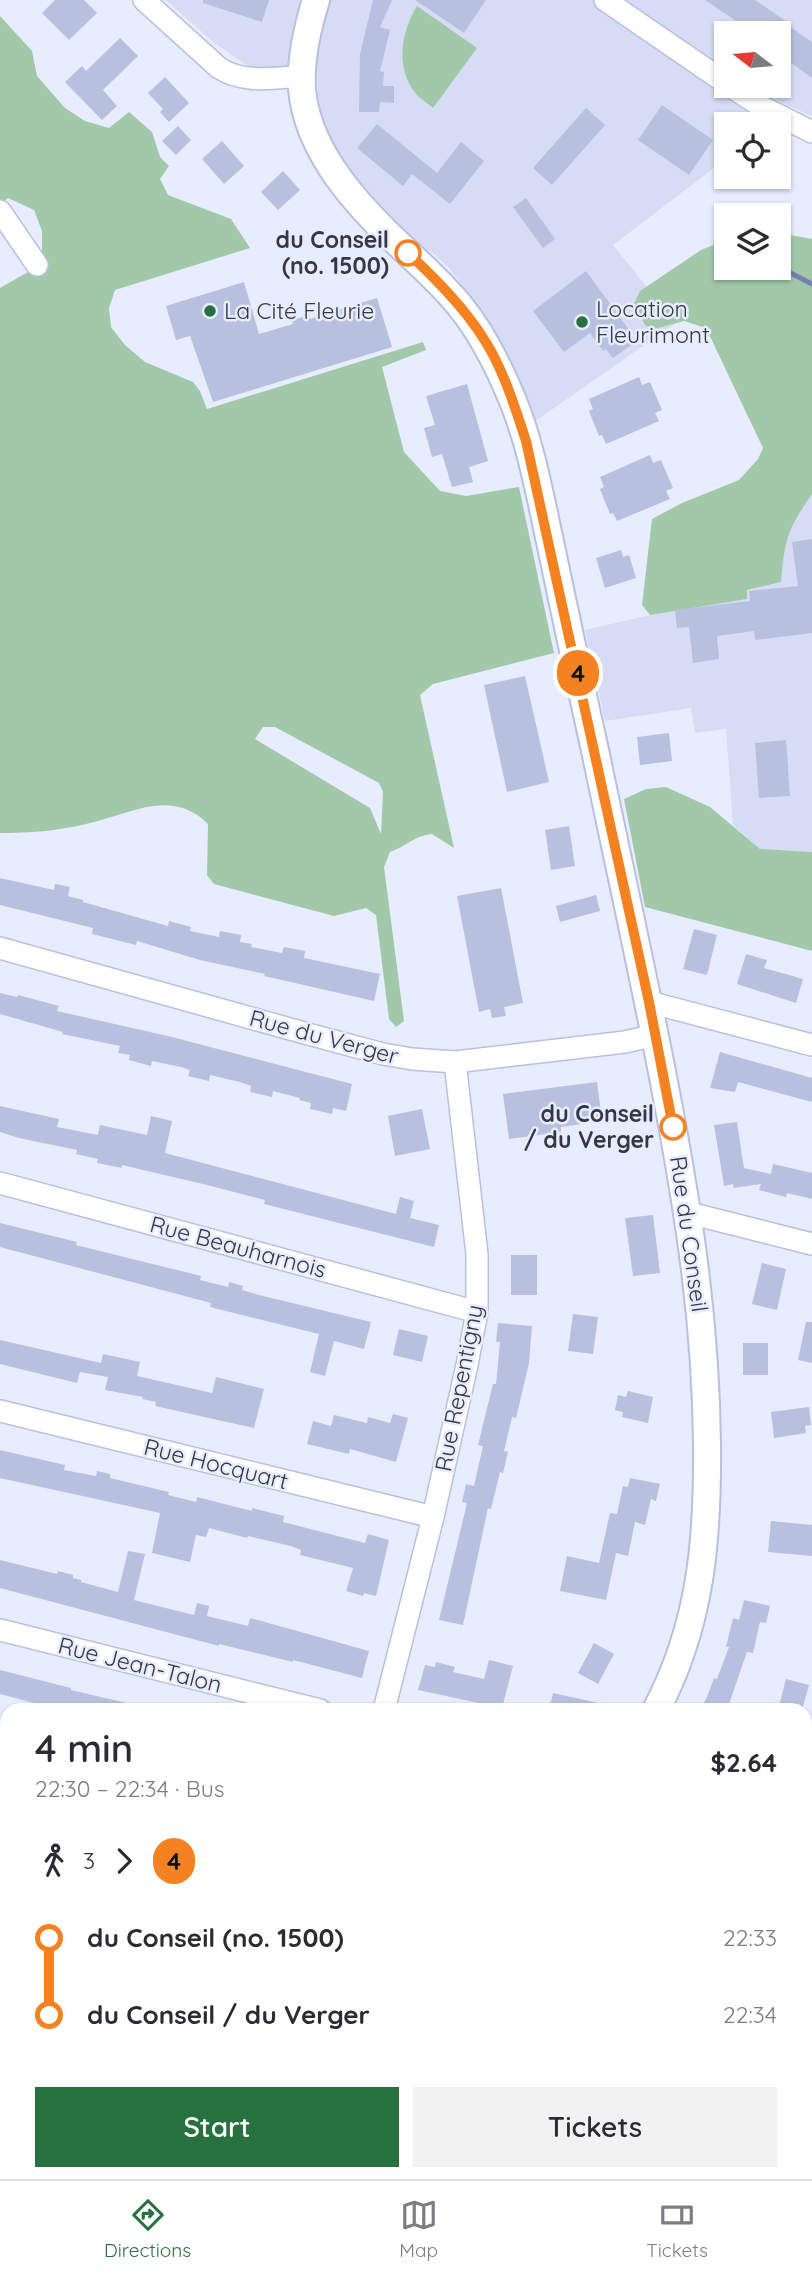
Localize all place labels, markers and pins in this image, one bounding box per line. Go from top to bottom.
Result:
place label: du Conseil (no. 1500) [275,225,389,280]
marker: du Conseil (no. 1500) [395,240,421,266]
place label: Location Fleurimont [596,294,710,349]
place label: La Cité Fleurie [224,296,374,325]
marker: La Cité Fleurie [202,303,218,319]
marker: Location Fleurimont [574,314,590,330]
place label: du Conseil / du Verger [524,1099,654,1154]
marker: du Conseil / du Verger [660,1114,686,1140]

